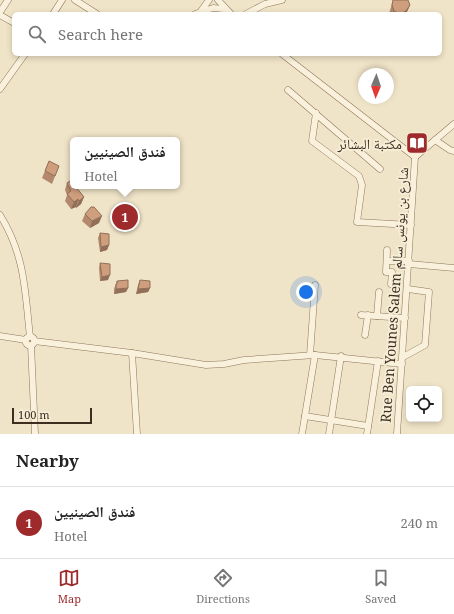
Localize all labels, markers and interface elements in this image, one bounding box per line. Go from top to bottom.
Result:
search box [12,12,442,56]
icon: search [26,23,48,45]
text: Search here [58,24,143,44]
north arrow [358,68,394,104]
library icon: مكتبة البشائر [404,130,430,156]
place label: مكتبة البشائر [336,134,402,153]
popup [70,137,180,189]
text: فندق الصينيين [84,141,166,161]
text: Hotel [84,167,118,185]
street label: Rue Ben Younes Salem شارع بن يونس سالم [376,167,413,423]
pin: 1 [112,202,138,232]
your location [296,282,316,302]
map controls [406,386,442,422]
button: locate [406,386,442,422]
scale bar [12,406,92,425]
text: 100 m [18,407,50,422]
text: Nearby [16,449,79,472]
text: فندق الصينيين [54,501,136,521]
text: 1 [25,514,33,532]
text: 240 m [401,514,438,532]
text: Hotel [54,527,87,545]
tab: Map [58,567,81,606]
tab: Directions [196,567,250,606]
tab: Saved [365,567,396,606]

